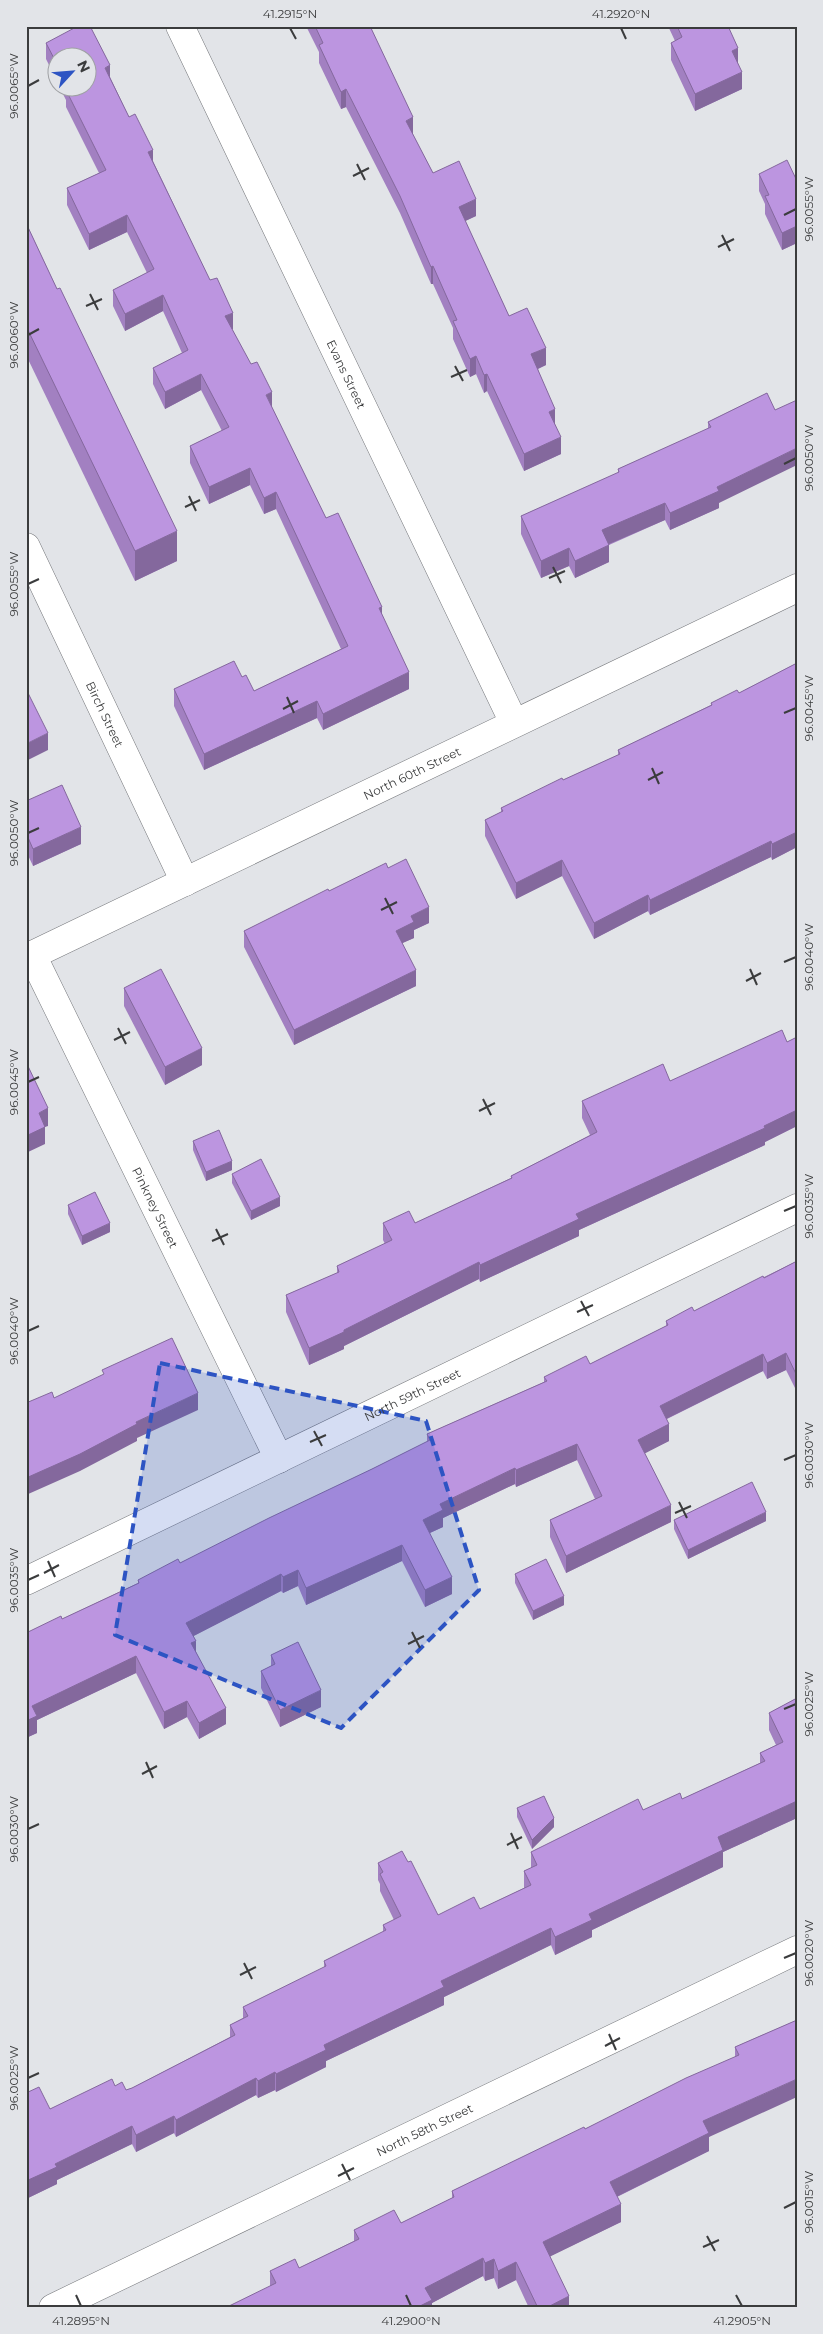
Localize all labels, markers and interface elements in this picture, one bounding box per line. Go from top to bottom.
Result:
text: 41.2915°N [263,6,317,21]
text: 41.2920°N [592,6,650,21]
north arrow [48,48,98,98]
text: 96.0065°W [6,53,21,119]
text: N [73,57,94,75]
text: 96.0055°W [801,176,816,242]
text: 96.0060°W [6,301,21,369]
street label: Evans Street [324,337,370,411]
text: 96.0050°W [801,425,816,491]
text: 96.0055°W [6,551,21,617]
text: 96.0045°W [801,675,816,741]
street label: Birch Street [83,679,127,750]
street label: North 60th Street [361,743,463,803]
text: 96.0050°W [6,800,21,866]
text: 96.0040°W [801,923,816,991]
text: 96.0045°W [6,1049,21,1115]
street label: Pinkney Street [129,1164,182,1250]
text: 96.0035°W [801,1174,816,1238]
text: 96.0040°W [6,1297,21,1365]
street label: North 59th Street [362,1364,463,1424]
text: 96.0030°W [801,1422,816,1488]
text: 96.0035°W [6,1548,21,1612]
text: 96.0025°W [801,1671,816,1737]
text: 96.0030°W [6,1796,21,1862]
text: 96.0020°W [801,1920,816,1986]
text: 96.0025°W [6,2045,21,2111]
street label: North 58th Street [374,2100,475,2159]
text: 96.0015°W [801,2171,816,2233]
text: 41.2895°N [52,2313,110,2328]
text: 41.2900°N [381,2313,441,2328]
text: 41.2905°N [713,2313,771,2328]

